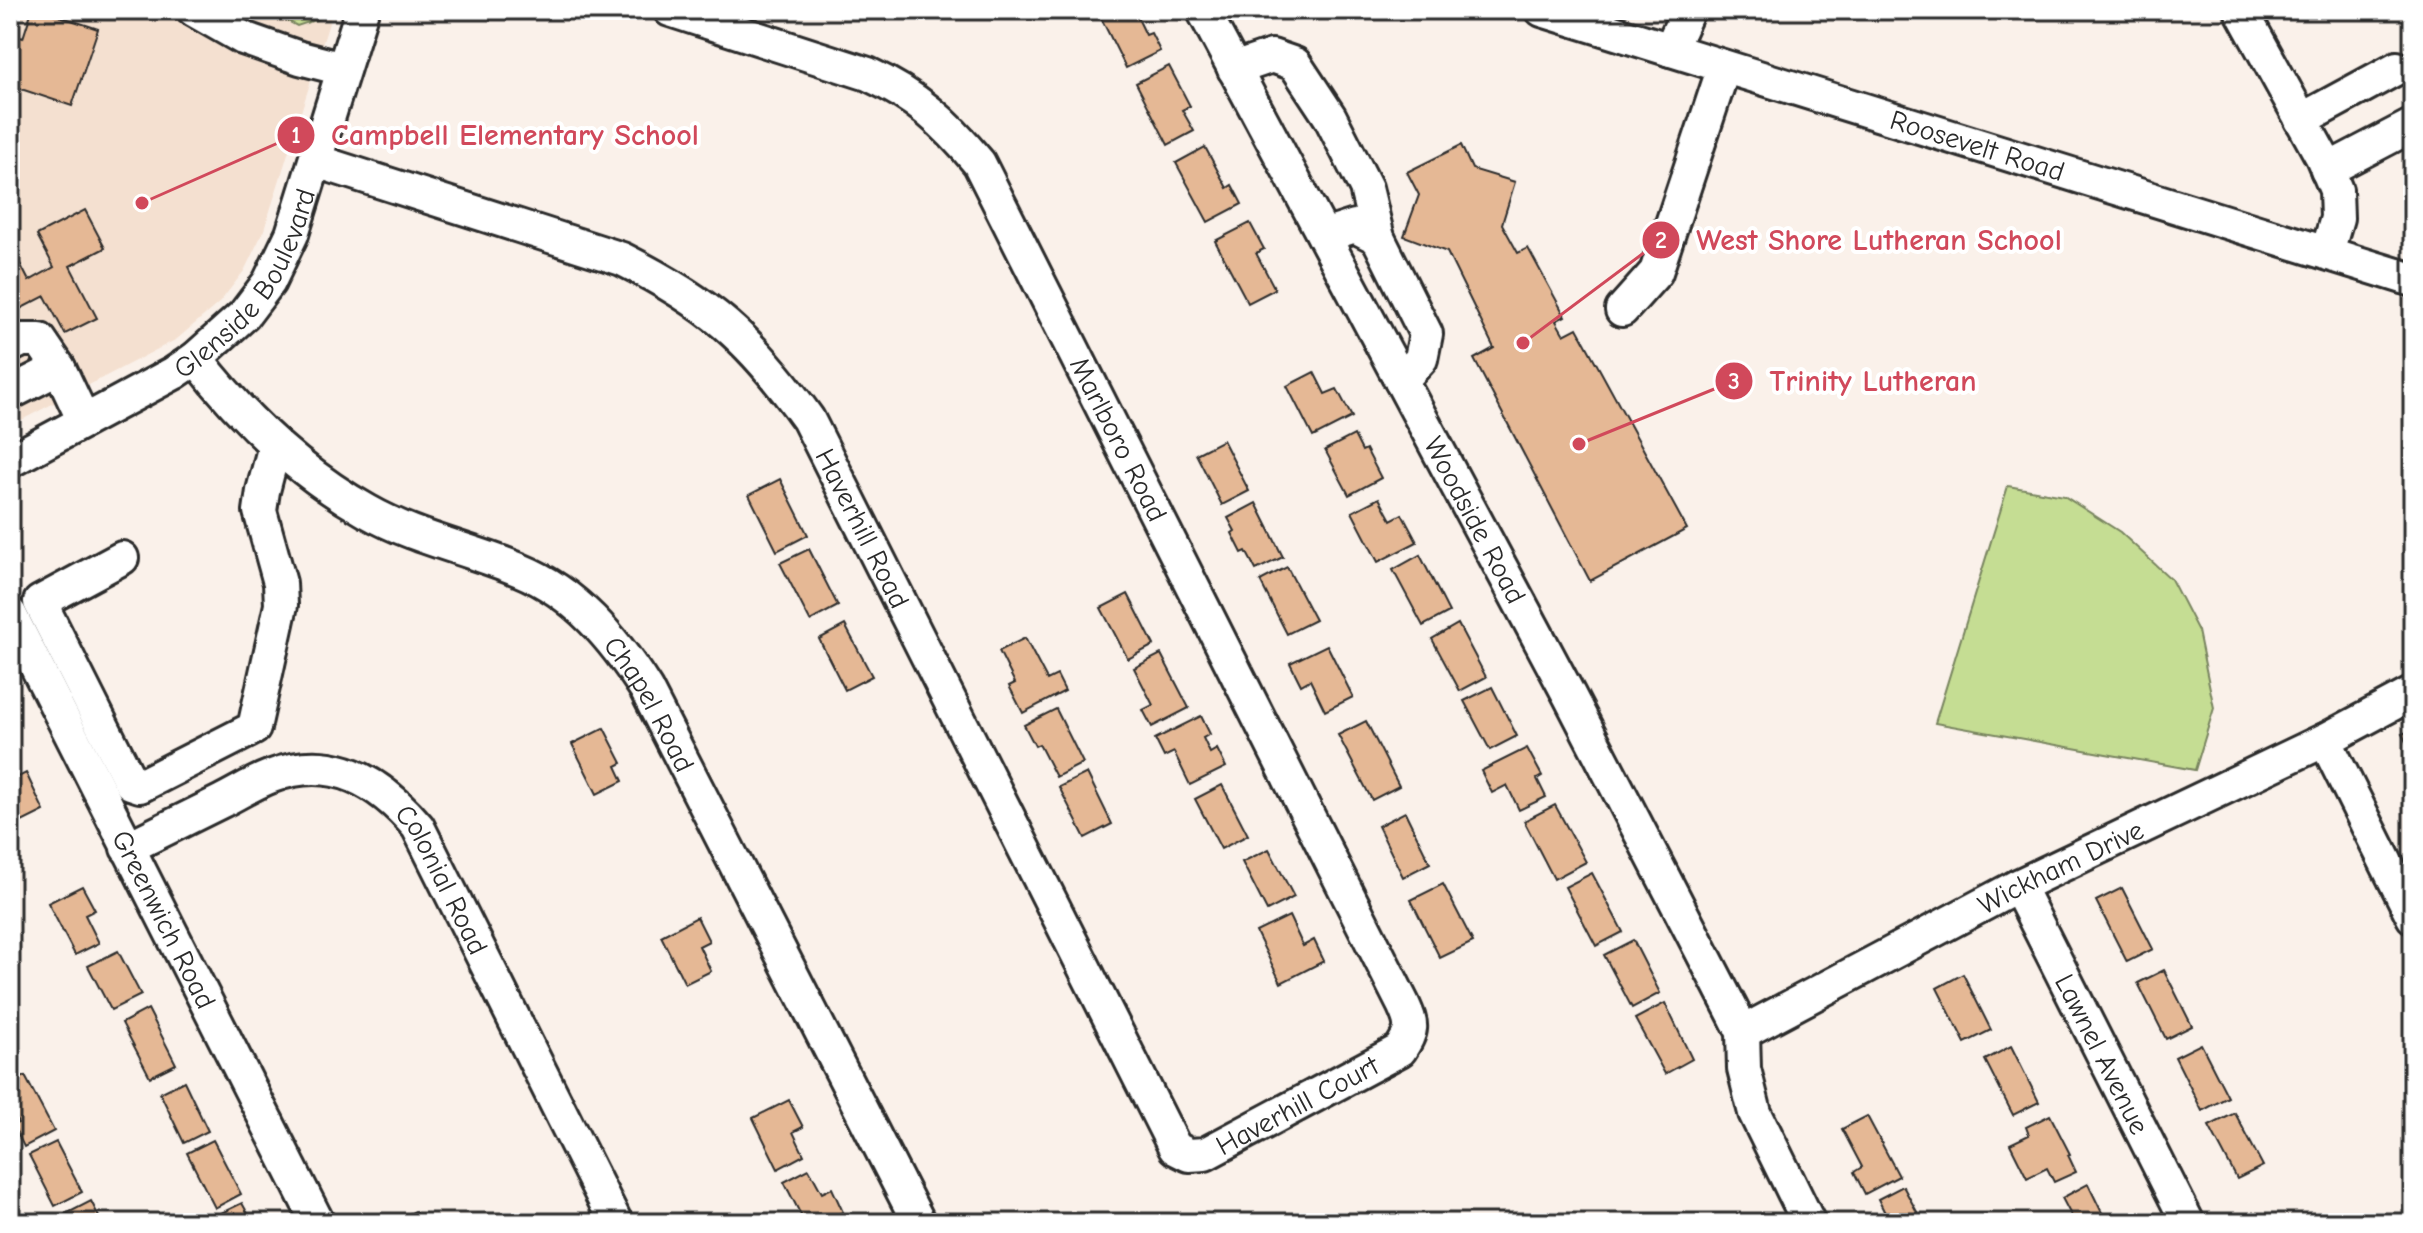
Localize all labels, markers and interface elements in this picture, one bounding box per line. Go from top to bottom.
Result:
street label: Roosevelt Road [1886,104,2068,188]
callout: Campbell Elementary School [276,108,715,162]
text: Campbell Elementary School [331,118,699,153]
text: 1 [291,121,301,149]
street label: Glenside Boulevard [168,185,322,385]
callout: West Shore Lutheran School [1641,213,2078,267]
text: West Shore Lutheran School [1696,223,2062,258]
text: 2 [1655,226,1667,254]
street label: Marlboro Road [1063,352,1173,527]
callout: Trinity Lutheran [1714,354,1993,408]
text: Trinity Lutheran [1770,364,1977,399]
text: 3 [1728,367,1740,395]
street label: Woodside Road [1417,431,1532,609]
street label: Haverhill Road [809,443,916,614]
street label: Chapel Road [597,630,701,777]
street label: Colonial Road [389,798,494,960]
street label: Wickham Drive [1973,814,2149,921]
street label: Greenwich Road [105,825,222,1014]
street label: Lawnel Avenue [2048,969,2155,1140]
street label: Haverhill Court [1211,1049,1385,1162]

